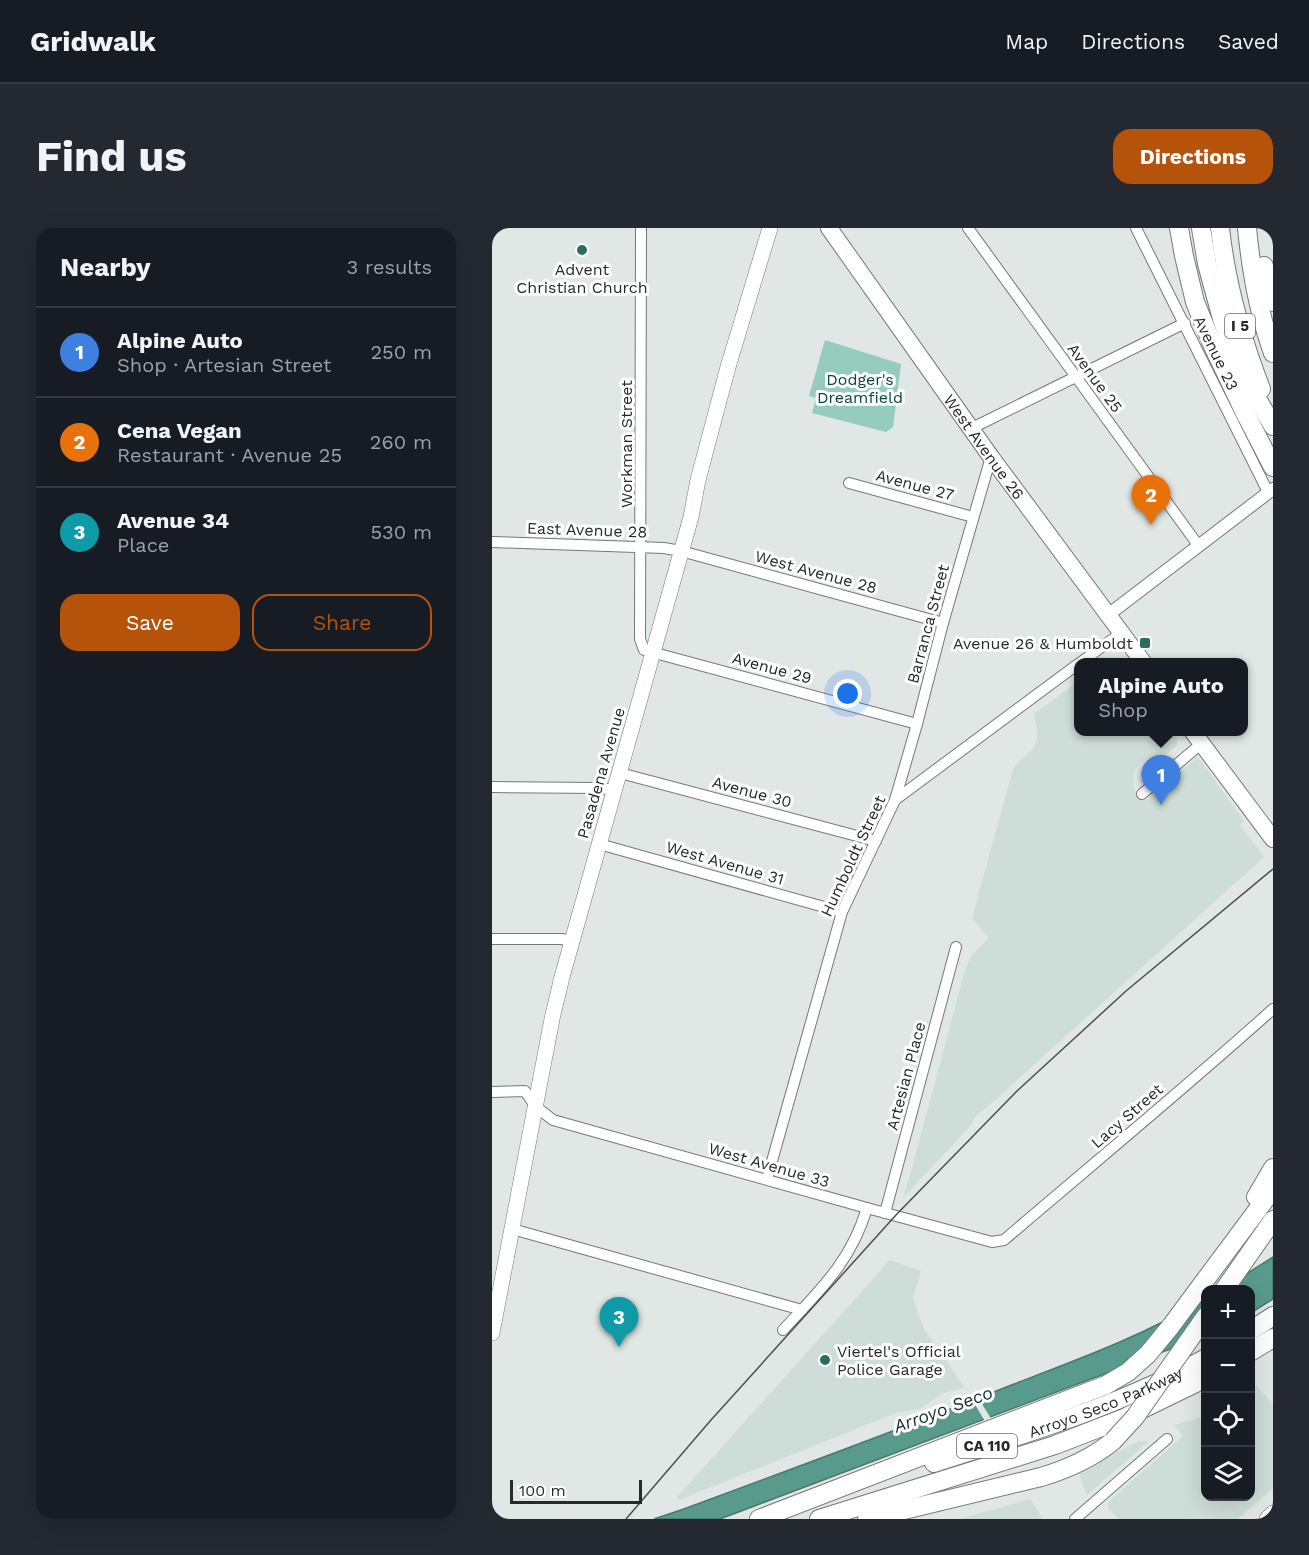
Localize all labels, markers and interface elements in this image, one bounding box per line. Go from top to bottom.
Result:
text: Gridwalk [30,25,156,58]
text: Map [1005,29,1048,54]
text: Directions [1081,29,1185,54]
text: Saved [1218,29,1279,54]
button: Directions [1113,129,1273,184]
text: Find us [36,132,187,181]
marker: Advent Christian Church [575,243,589,257]
text: Nearby [60,252,151,282]
text: 3 results [347,255,432,279]
place label: Advent Christian Church [516,260,648,297]
street label: Avenue 23 [1190,313,1242,393]
road number: I 5 [1225,314,1255,338]
text: Alpine Auto [117,328,243,353]
text: 1 [75,340,84,364]
text: 250 m [370,340,432,364]
street label: Avenue 25 [1064,340,1126,416]
text: Shop · Artesian Street [117,353,331,377]
park label: Dodger's Dreamfield [817,370,903,407]
street label: Workman Street [617,380,636,508]
street label: West Avenue 26 [940,390,1028,503]
text: Cena Vegan [117,418,242,443]
text: 2 [74,430,85,454]
text: 260 m [370,430,432,454]
text: Restaurant · Avenue 25 [117,443,342,467]
street label: Avenue 27 [874,465,956,505]
pin: 2 [1132,476,1170,525]
text: Avenue 34 [117,508,229,533]
street label: East Avenue 28 [526,518,648,542]
text: 3 [74,520,85,544]
text: 530 m [370,520,432,544]
text: Place [117,533,169,557]
street label: West Avenue 28 [753,547,879,597]
street label: Barranca Street [903,562,953,686]
button: Save [60,594,240,651]
button: Share [252,594,432,651]
place label: Avenue 26 & Humboldt [953,634,1133,653]
marker: Avenue 26 & Humboldt [1138,636,1152,650]
street label: Avenue 29 [730,648,814,688]
popup [1074,658,1248,736]
text: Alpine Auto [1098,673,1224,698]
your location [833,679,862,708]
text: Shop [1098,698,1148,722]
street label: Pasadena Avenue [573,705,629,841]
pin: 1 [1142,756,1180,805]
street label: Avenue 30 [710,772,794,812]
street label: Humboldt Street [817,792,890,920]
street label: West Avenue 31 [664,837,786,889]
street label: Artesian Place [882,1020,930,1132]
street label: Lacy Street [1087,1080,1167,1152]
street label: West Avenue 33 [706,1139,832,1191]
map controls [1201,1285,1255,1501]
button: + [1201,1285,1255,1339]
pin: 3 [600,1298,638,1347]
button: − [1201,1339,1255,1393]
place label: Viertel's Official Police Garage [837,1342,961,1379]
marker: Viertel's Official Police Garage [818,1353,832,1367]
street label: Arroyo Seco Parkway [1026,1362,1186,1441]
water label: Arroyo Seco [890,1381,995,1437]
button: locate [1201,1393,1255,1447]
road number: CA 110 [957,1434,1017,1458]
button: layers [1201,1447,1255,1501]
scale bar [510,1477,642,1504]
text: 100 m [519,1481,566,1500]

